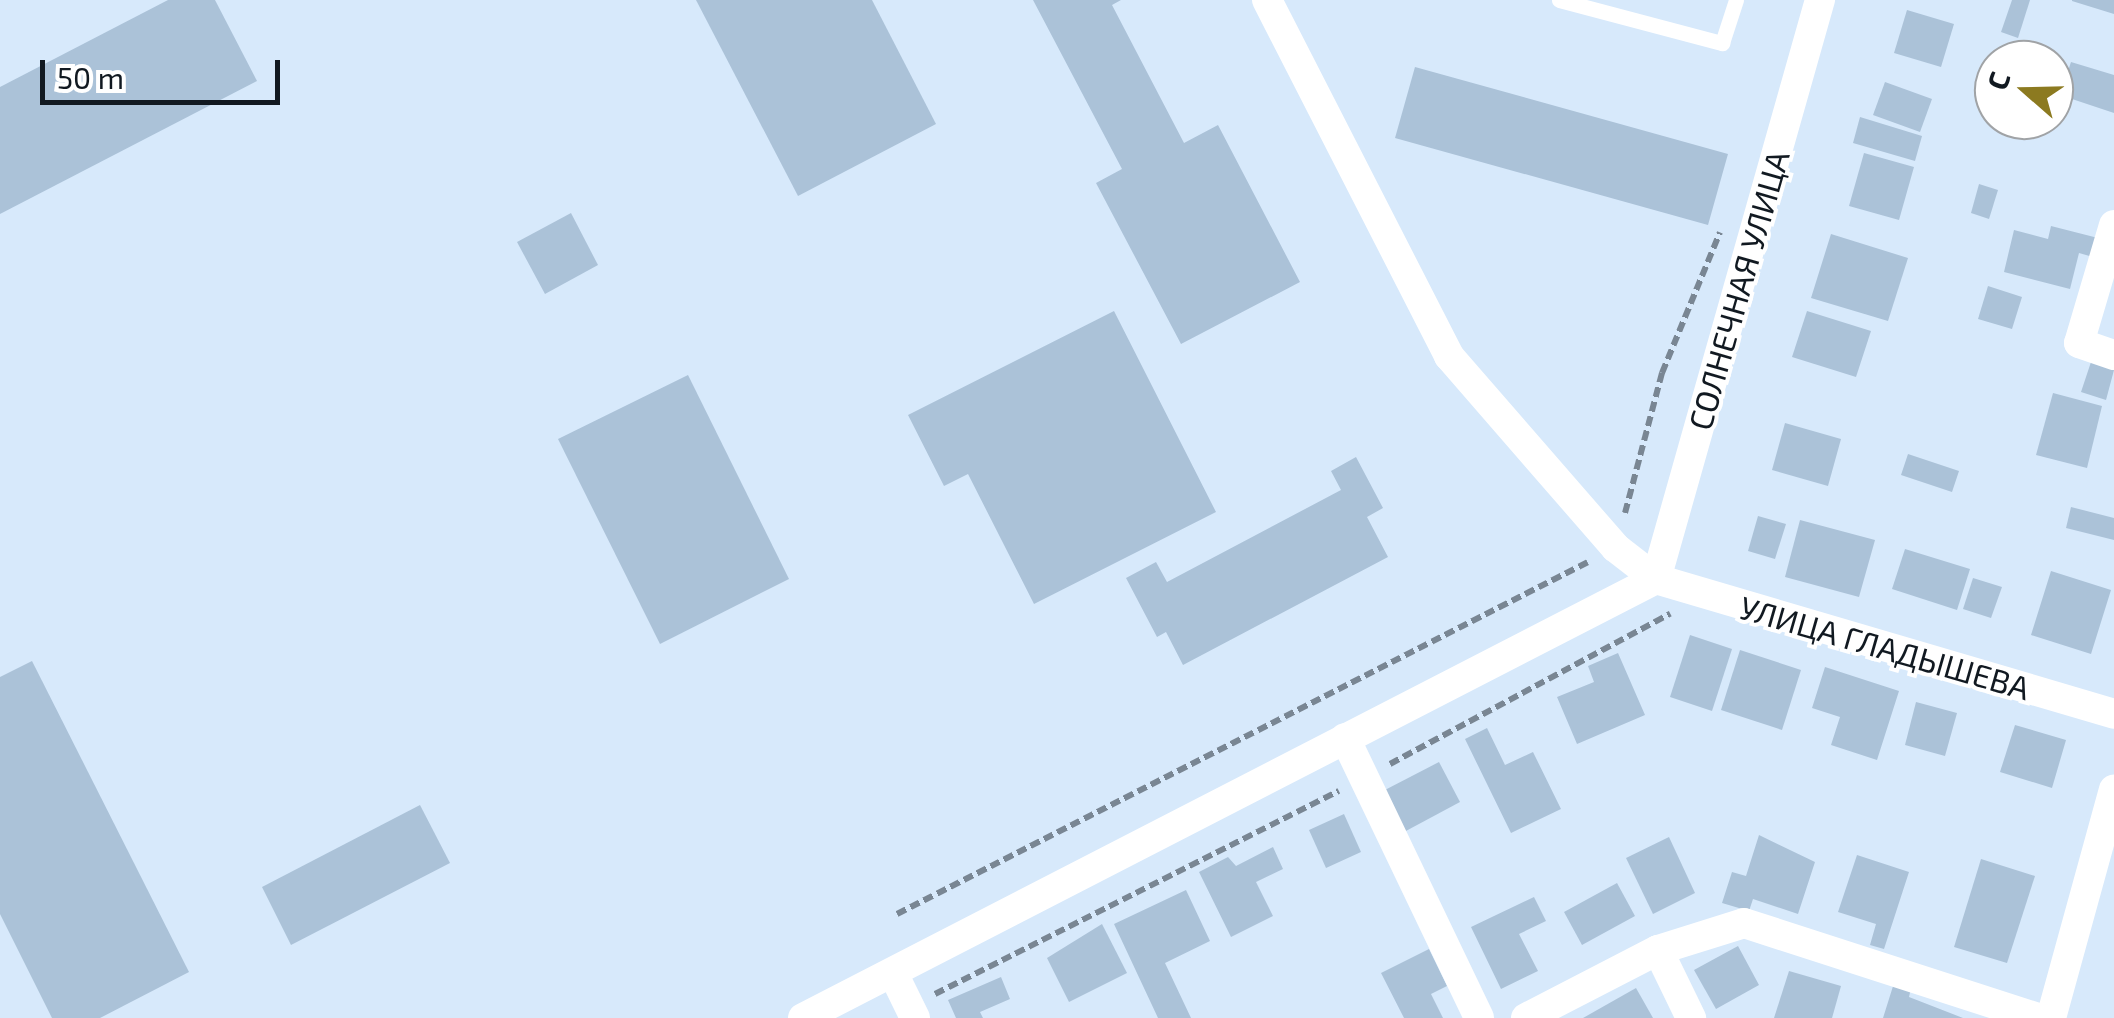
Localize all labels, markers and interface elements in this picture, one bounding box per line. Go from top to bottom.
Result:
scale bar [45,40,285,102]
north arrow [1974,40,2074,140]
text: 50 m [57,59,124,95]
text: С [1979,67,2016,94]
street label: СОЛНЕЧНАЯ УЛИЦА [1680,146,1796,434]
street label: УЛИЦА ГЛАДЫШЕВА [1736,587,2034,707]

